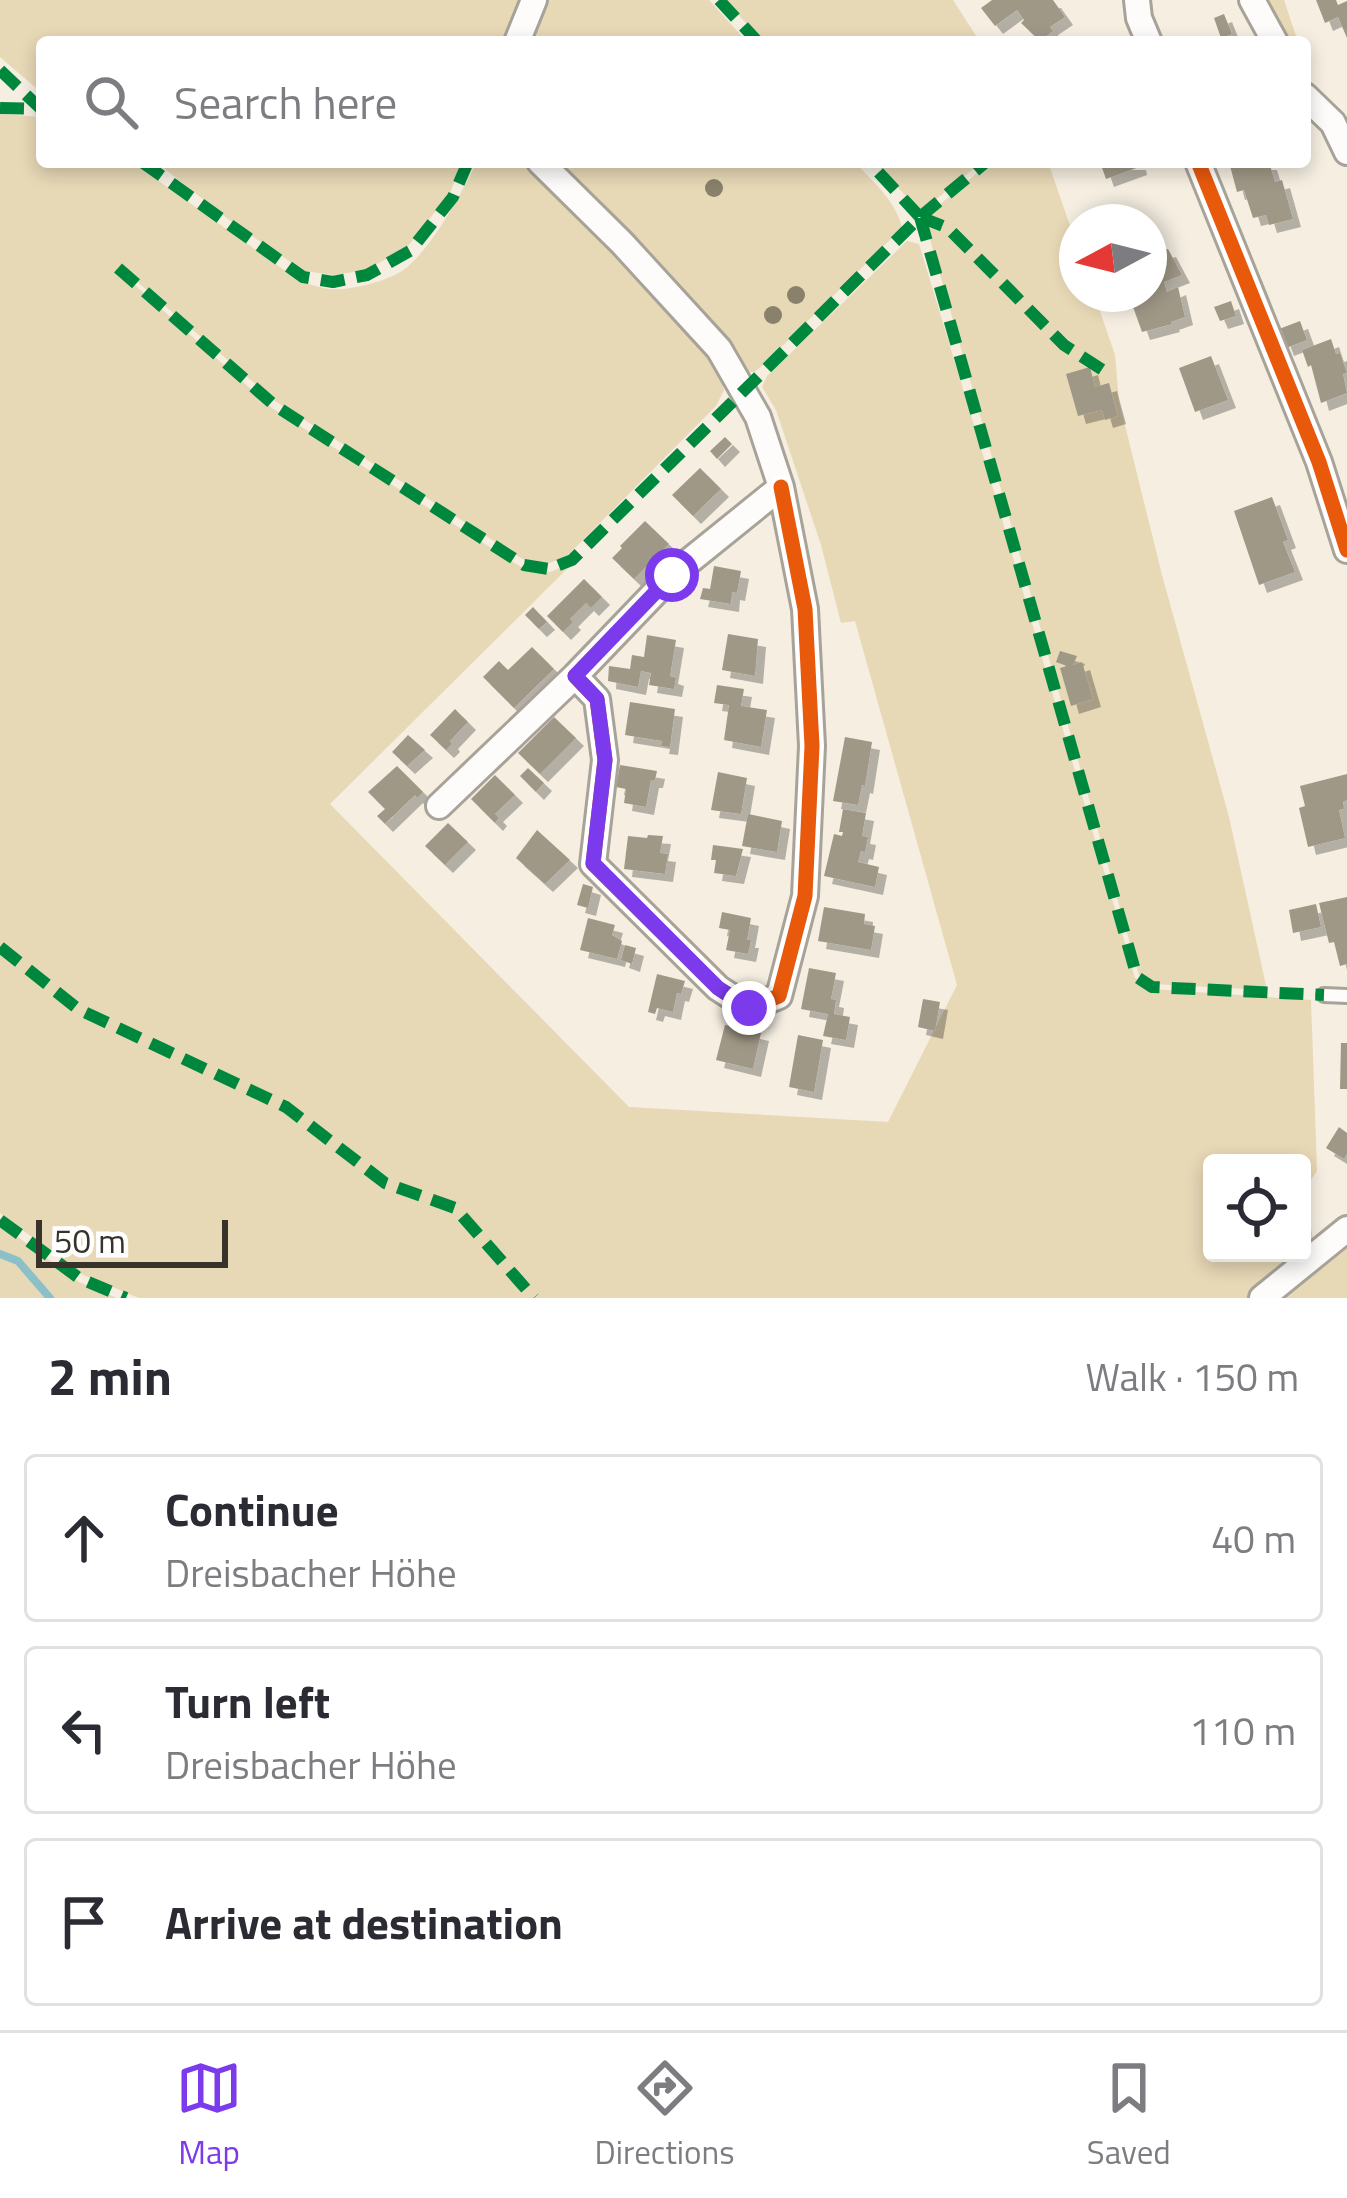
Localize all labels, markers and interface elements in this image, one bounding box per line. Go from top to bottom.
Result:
search box [36,36,1311,168]
text: Search here [174,68,397,136]
icon: search [78,69,144,135]
north arrow [1059,204,1167,312]
route start [645,548,699,602]
route end [722,981,776,1035]
map controls [1203,1154,1311,1262]
button: locate [1203,1154,1311,1262]
scale bar [36,1214,228,1267]
text: 50 m [54,1216,126,1266]
text: 2 min [48,1337,172,1415]
text: Walk · 150 m [1085,1347,1299,1406]
text: Continue [165,1475,339,1543]
icon: ahead [51,1505,117,1571]
text: 40 m [1211,1509,1296,1568]
text: Dreisbacher Höhe [165,1543,457,1602]
text: Turn left [165,1667,330,1735]
icon: left [51,1697,117,1763]
text: 110 m [1189,1701,1296,1760]
text: Dreisbacher Höhe [165,1735,457,1794]
text: Arrive at destination [165,1888,563,1956]
icon: arrive [51,1889,117,1955]
tab: Map [176,2055,242,2177]
tab: Directions [595,2055,734,2177]
tab: Saved [1087,2055,1171,2177]

